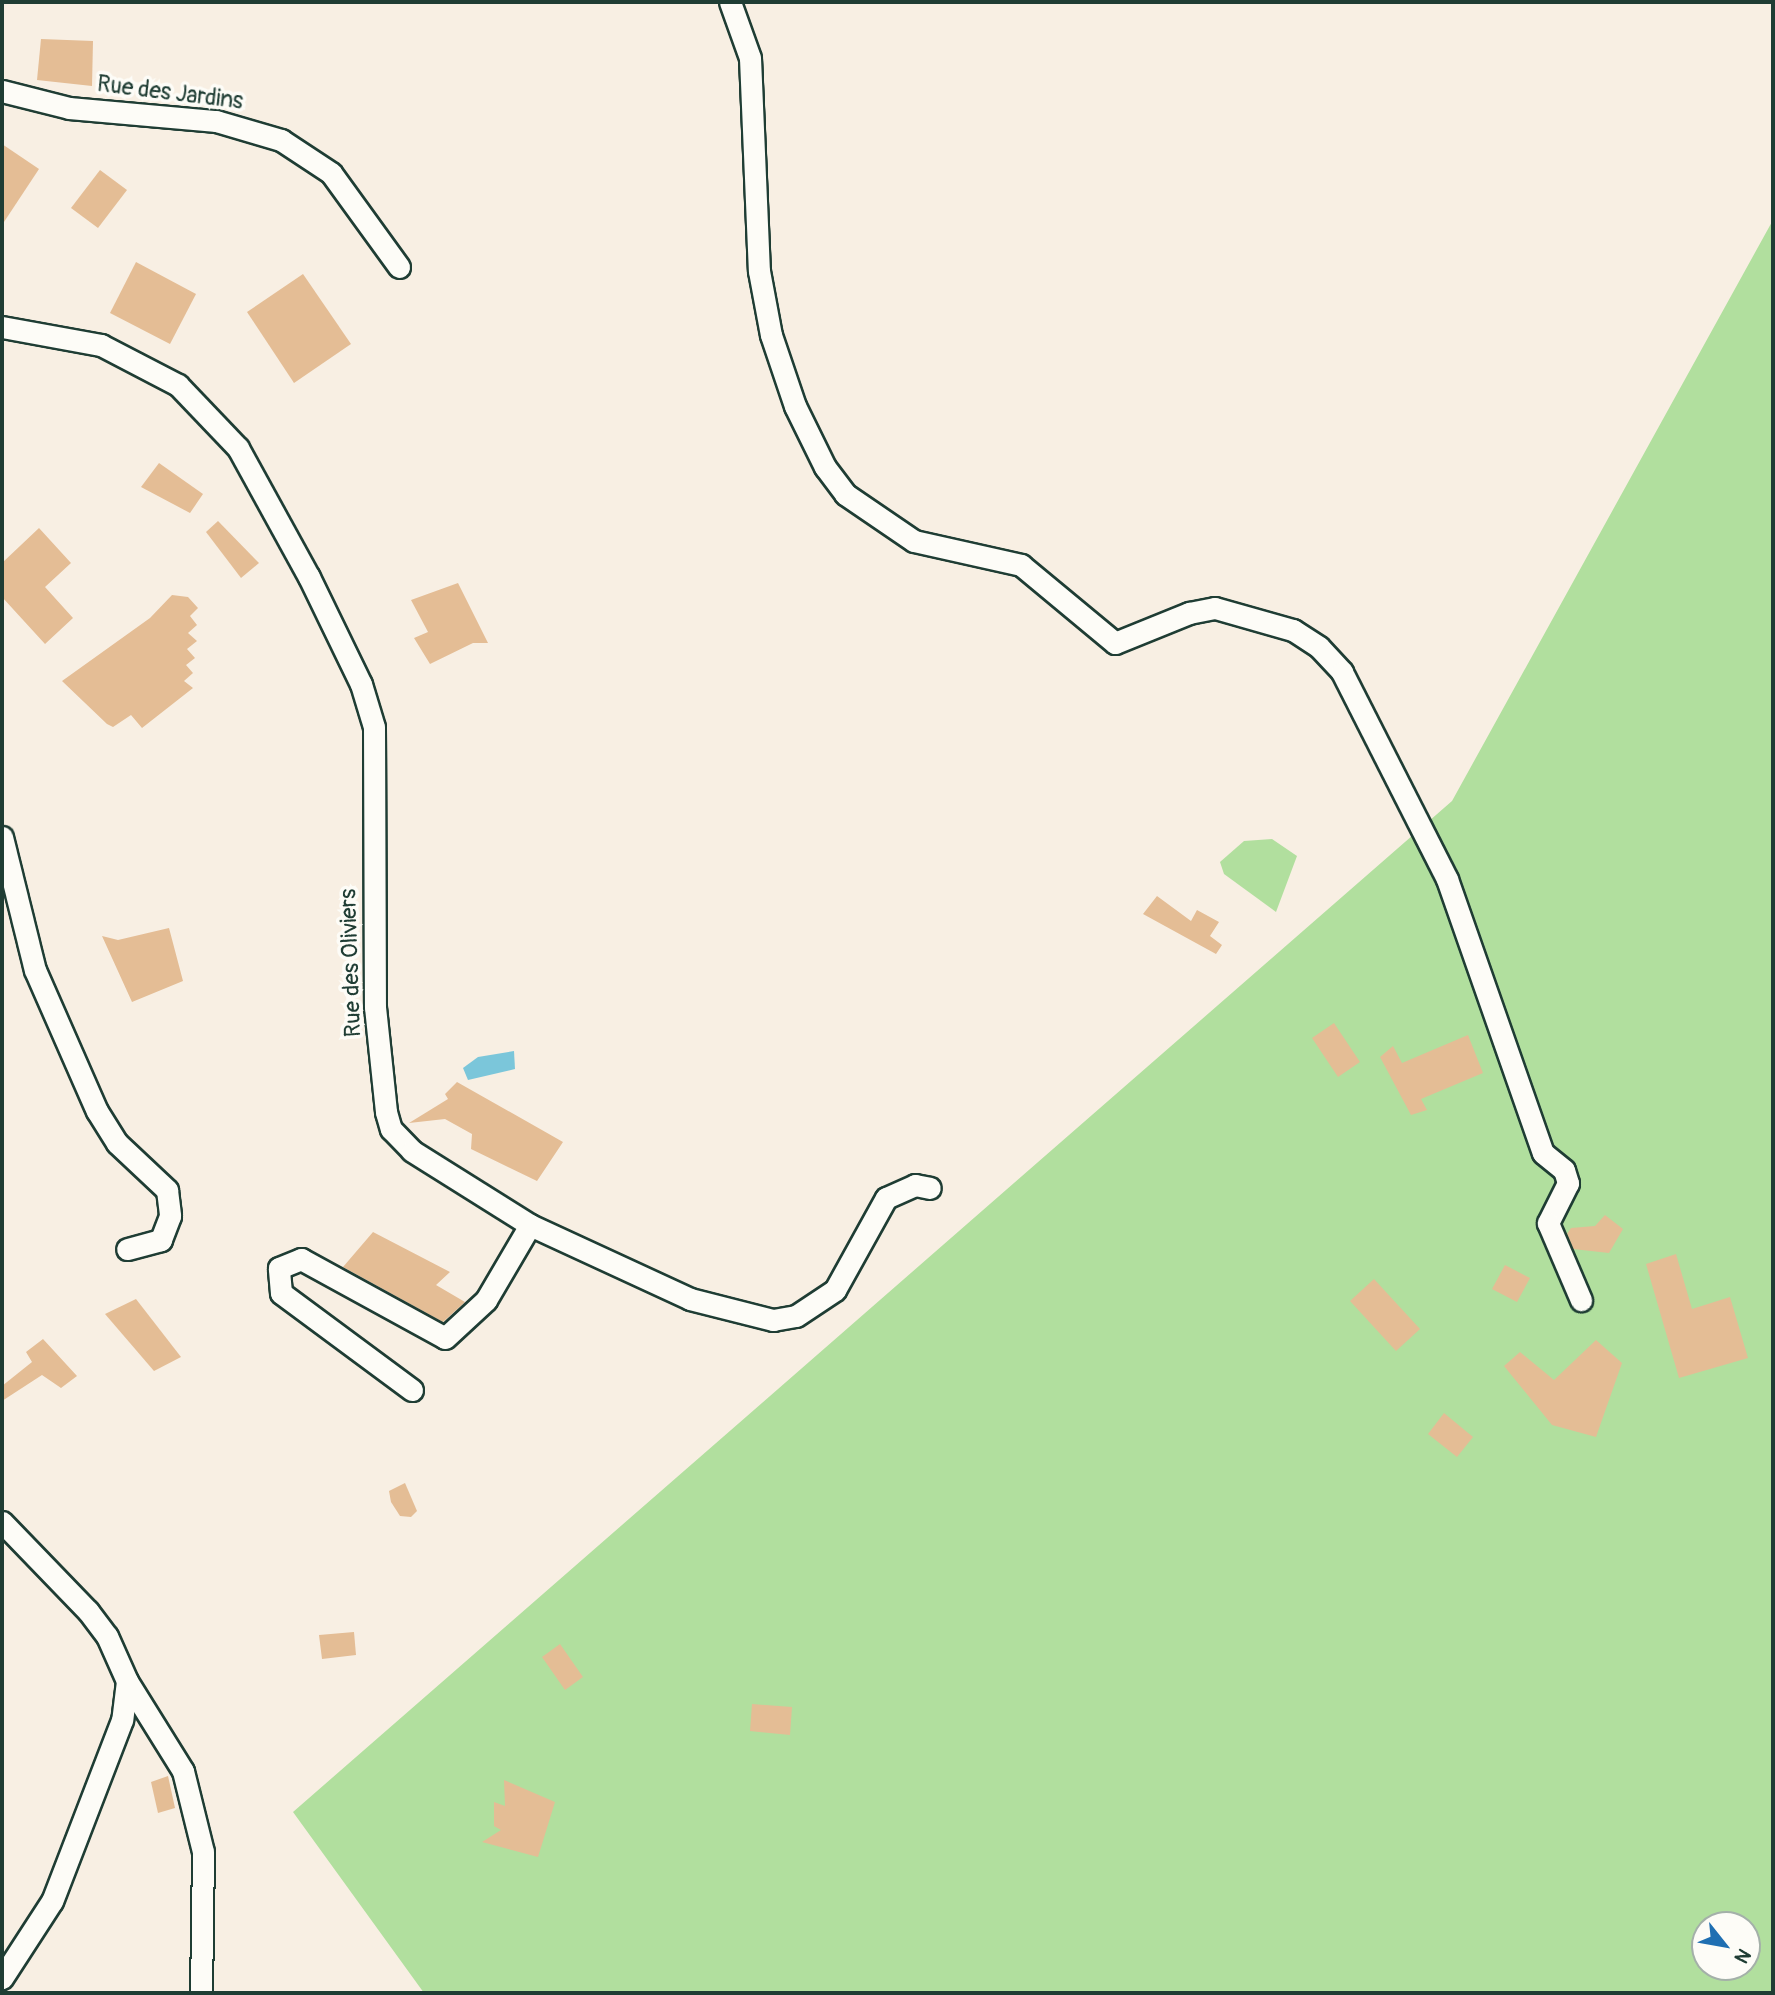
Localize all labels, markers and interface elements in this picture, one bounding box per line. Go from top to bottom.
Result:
street label: Rue des Jardins [95,70,245,116]
street label: Rue des Oliviers [335,888,367,1038]
north arrow [1691,1911,1761,1981]
text: N [1729,1944,1756,1967]

